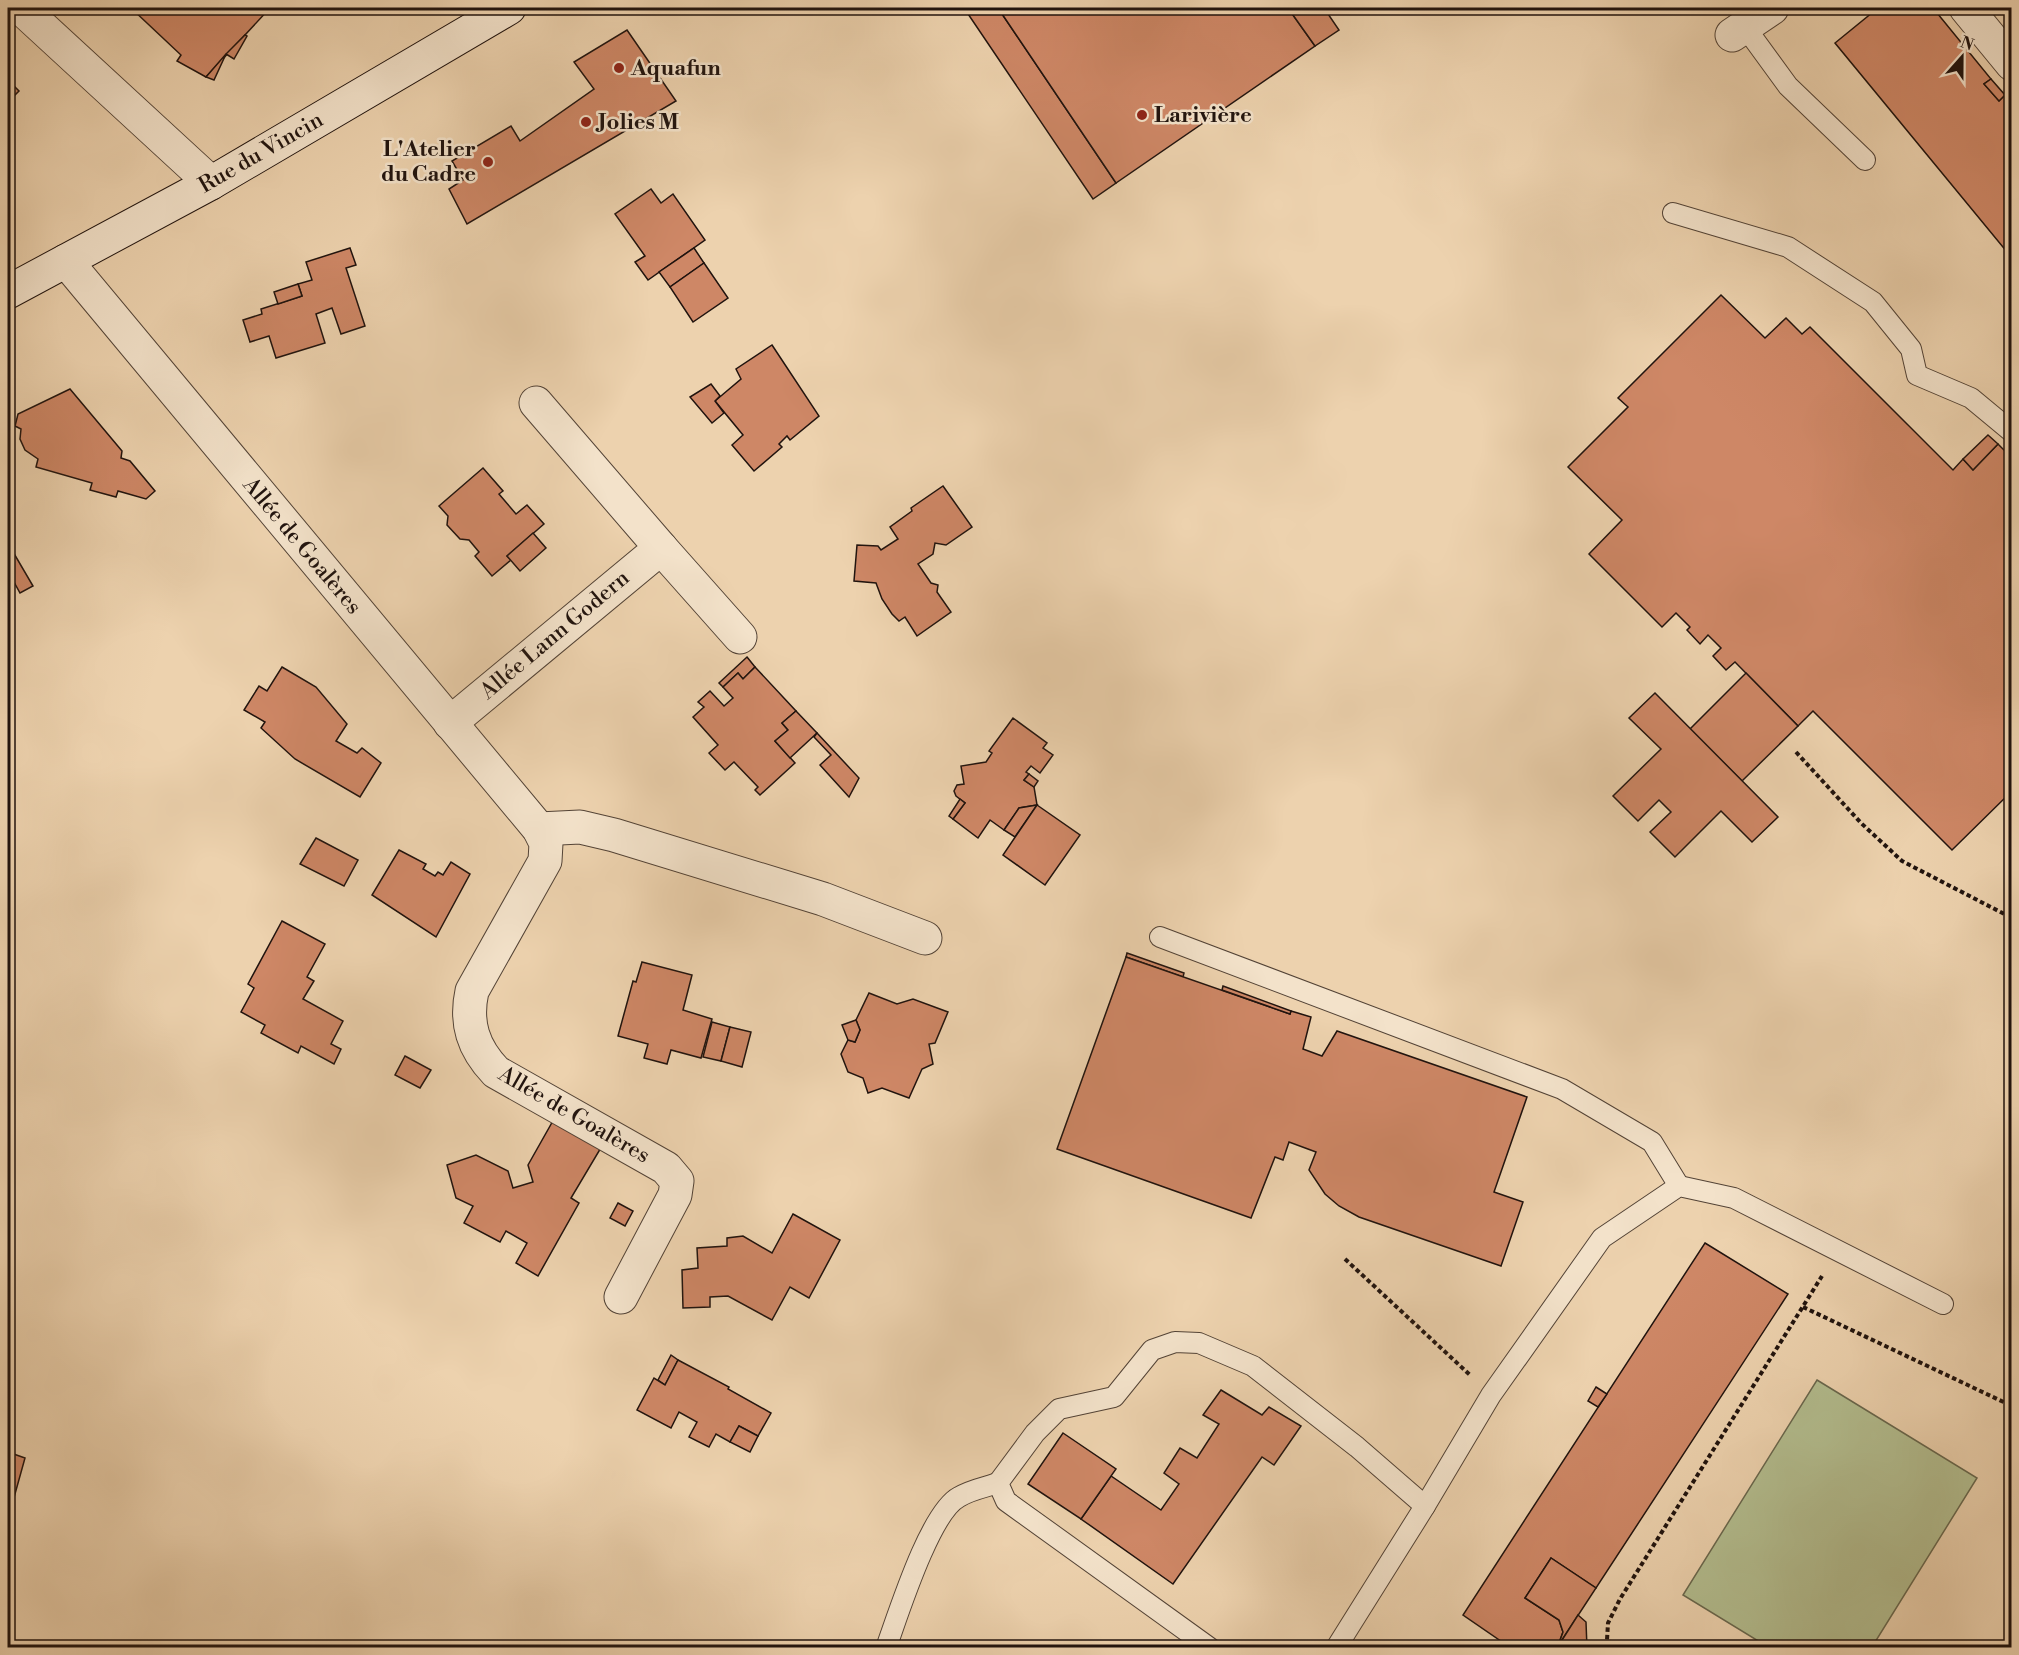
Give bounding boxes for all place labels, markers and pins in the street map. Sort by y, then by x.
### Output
place label: Aquafun [630,55,721,82]
marker: Aquafun [612,61,626,75]
place label: Larivière [1154,102,1252,129]
marker: Larivière [1135,108,1149,122]
place label: Jolies M [595,109,679,136]
marker: Jolies M [579,115,593,129]
place label: L'Atelier du Cadre [381,136,476,188]
marker: L'Atelier du Cadre [481,155,495,169]

